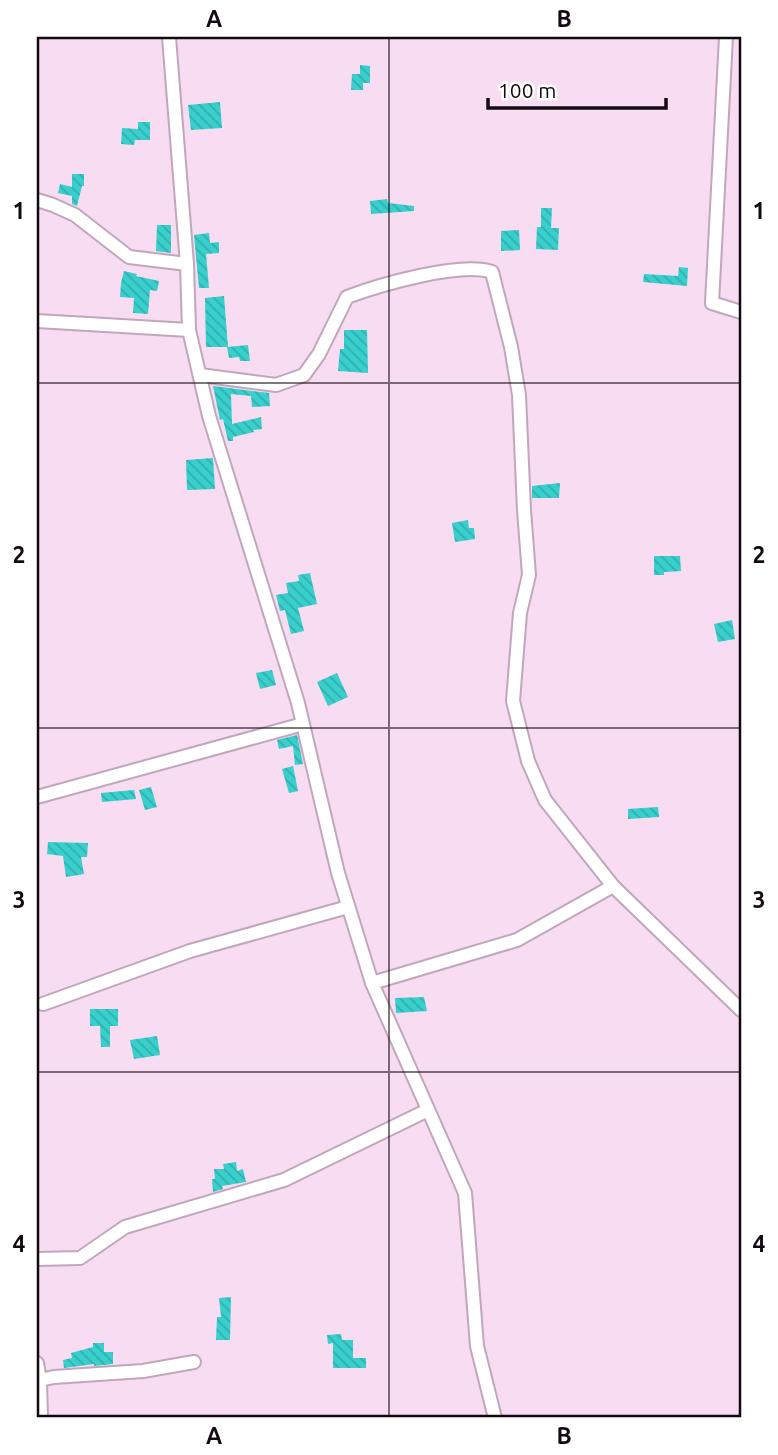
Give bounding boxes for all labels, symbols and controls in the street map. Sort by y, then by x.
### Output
text: A [206,6,222,31]
text: B [556,6,572,31]
scale bar [488,66,666,110]
text: 100 m [498,78,556,102]
text: 1 [13,198,25,223]
text: 1 [753,198,765,223]
text: 2 [13,542,25,567]
text: 2 [753,542,765,567]
text: 3 [13,887,25,912]
text: 3 [753,887,765,912]
text: 4 [13,1231,26,1256]
text: 4 [753,1231,766,1256]
text: A [206,1423,222,1448]
text: B [556,1423,572,1448]

